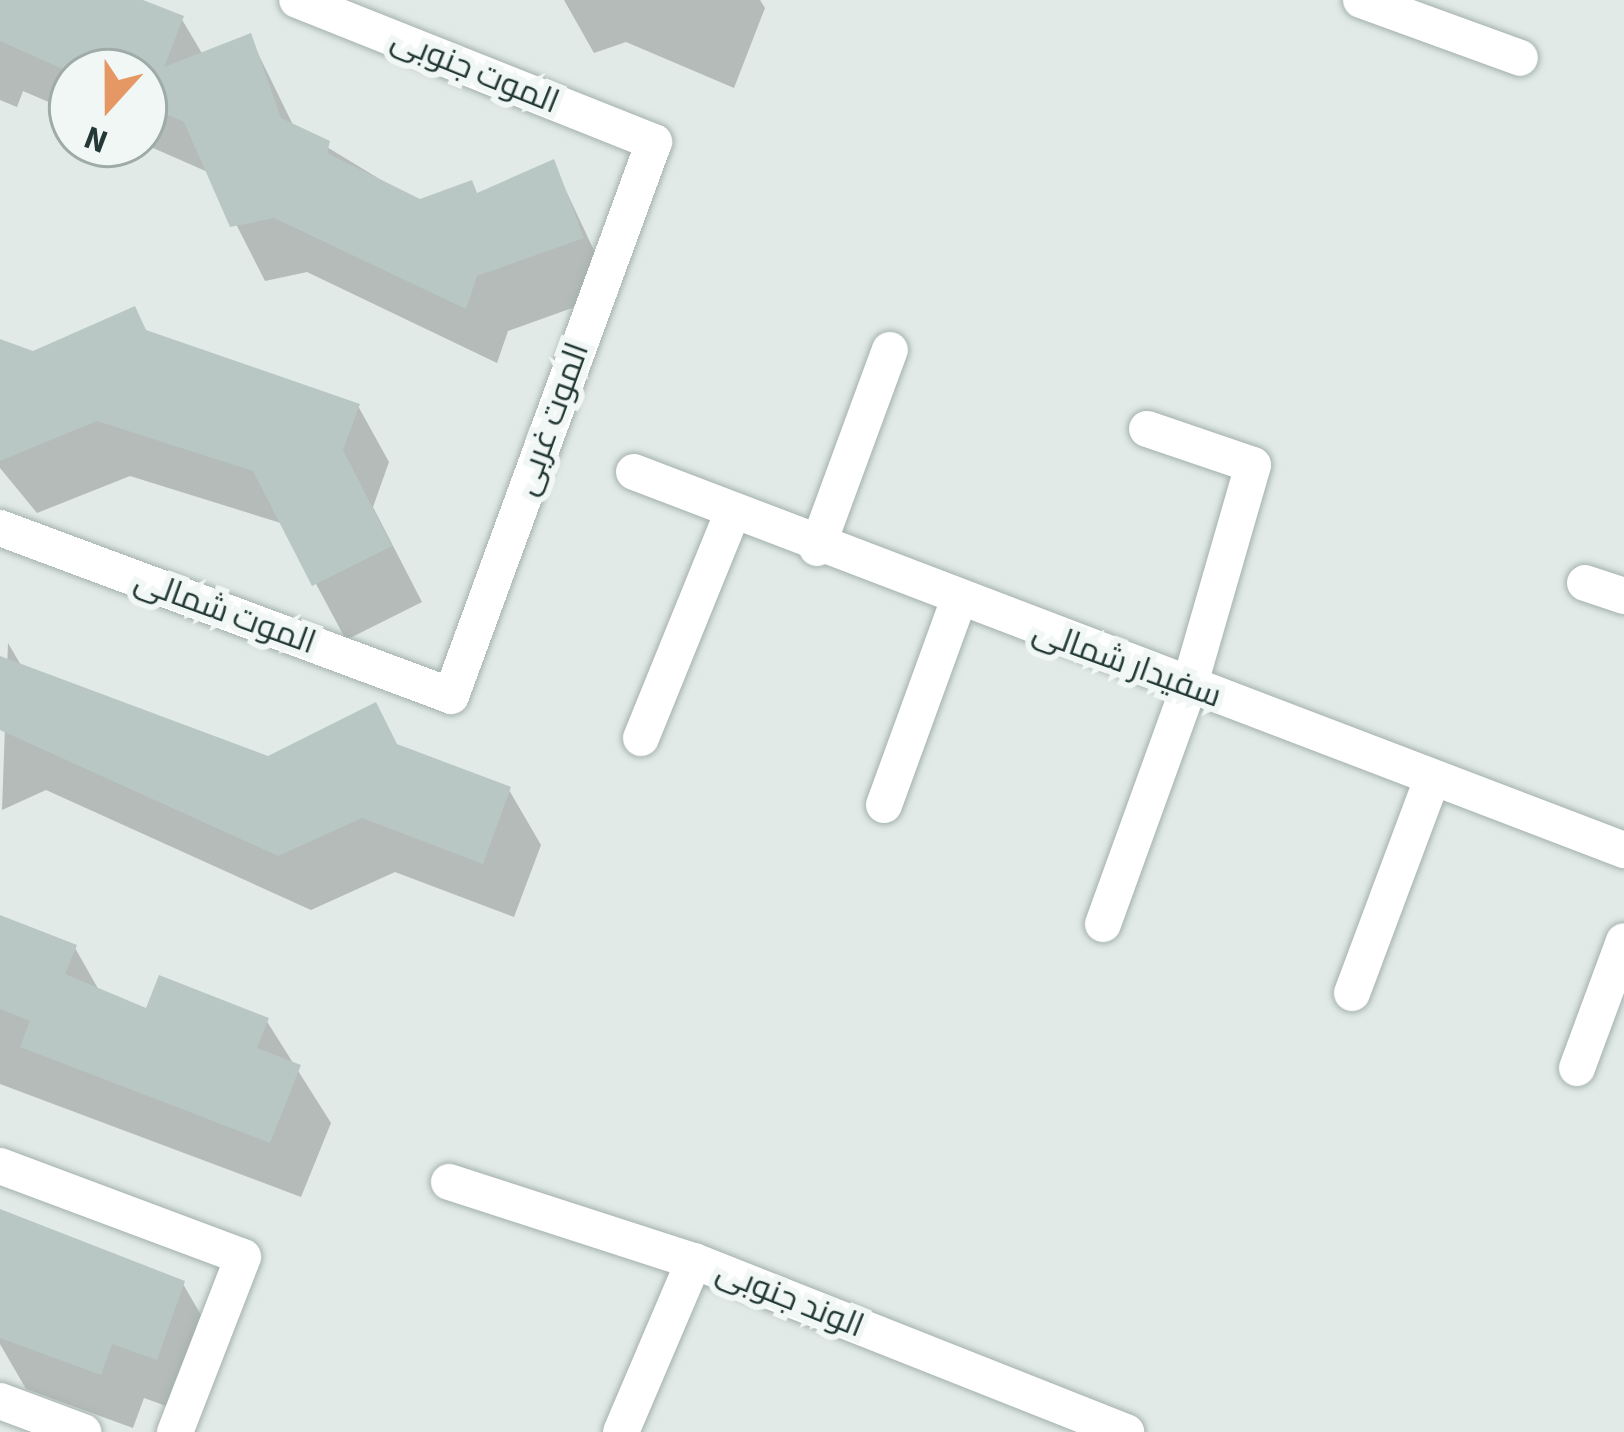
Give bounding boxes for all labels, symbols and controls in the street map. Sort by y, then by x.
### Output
street label: الموت جنوبی [386,19,564,123]
north arrow [48,48,168,168]
text: N [77,113,115,165]
street label: الموت غربی [506,337,598,501]
street label: الموت شمالی [129,561,321,663]
street label: سفیدار شمالی [1027,612,1227,716]
street label: الوند جنوبی [711,1252,869,1346]

